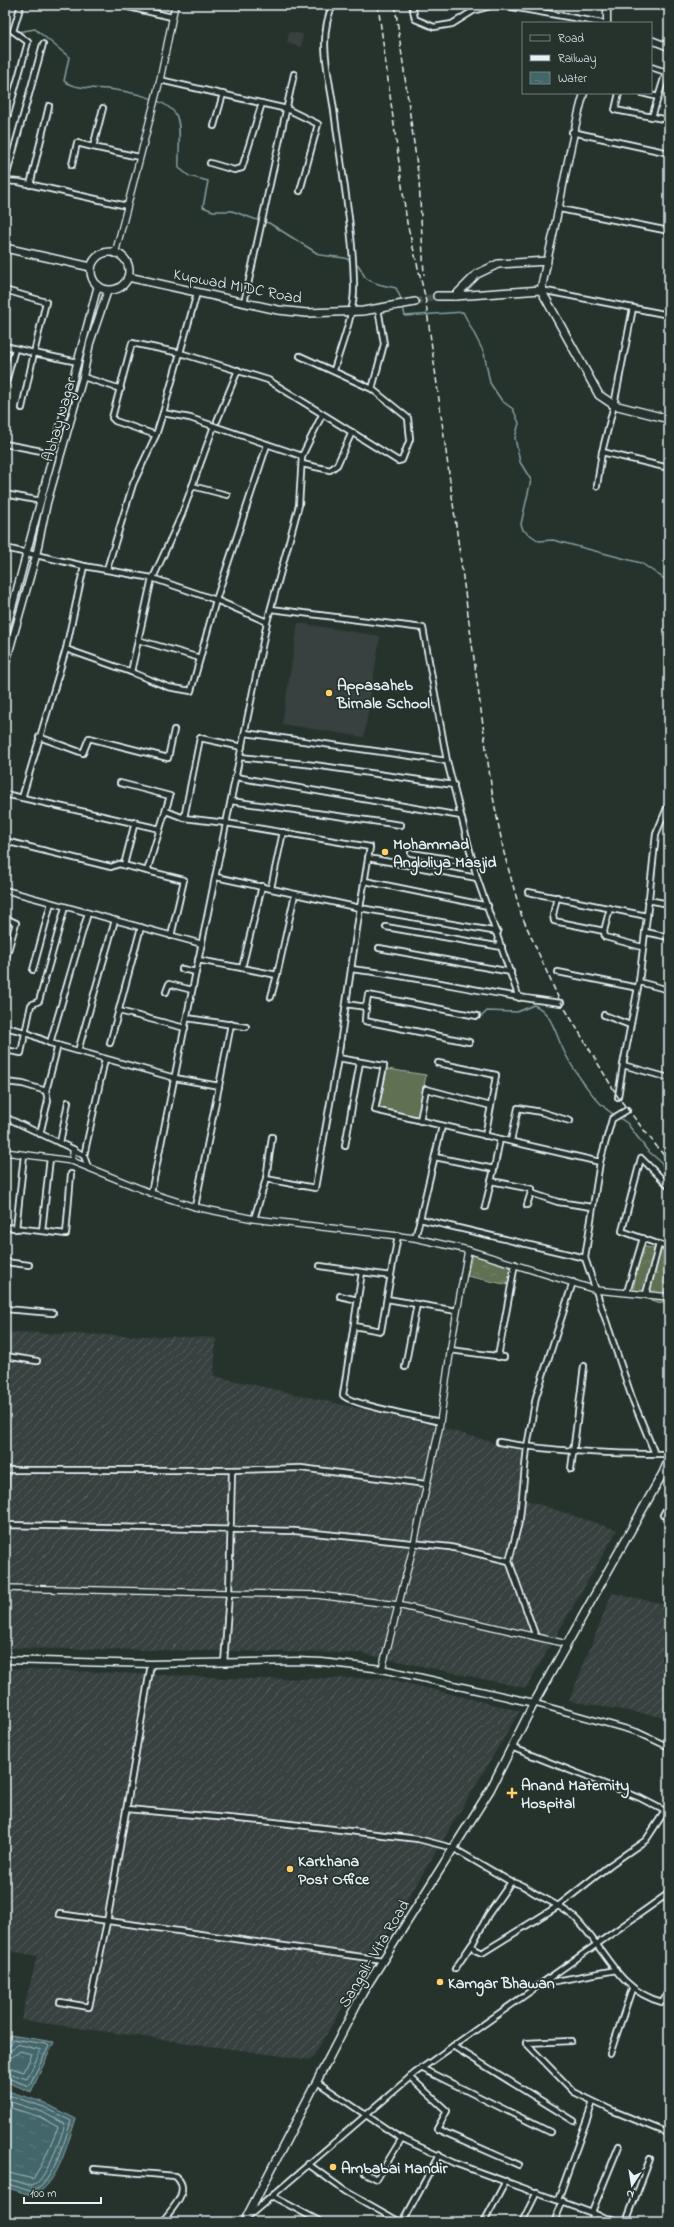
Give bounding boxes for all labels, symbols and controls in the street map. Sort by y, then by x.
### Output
legend [522,22,652,94]
text: Road [558,30,584,48]
text: Railway [558,50,597,69]
text: Water [558,70,587,88]
street label: Kupwad MIDC Road [171,263,304,311]
street label: Abhay Nagar [36,374,83,465]
place label: Appasaheb Birnale School [336,674,430,716]
marker: Appasaheb Birnale School [324,688,334,698]
place label: Mohammad Angloliya Masjid [393,833,497,876]
marker: Mohammad Angloliya Masjid [380,847,390,857]
place label: Anand Maternity Hospital [521,1774,629,1816]
marker: Anand Maternity Hospital [506,1787,518,1799]
place label: Karkhana Post Office [298,1850,370,1892]
marker: Karkhana Post Office [285,1864,295,1874]
street label: Sangali- Vita Road [333,1895,416,2013]
place label: Kamgar Bhawan [448,1972,555,1997]
marker: Kamgar Bhawan [435,1977,445,1987]
place label: Ambabai Mandir [341,2157,448,2181]
marker: Ambabai Mandir [328,2162,338,2172]
north arrow [612,2165,652,2205]
scale bar [24,2179,101,2205]
text: 100 m [30,2185,57,2203]
text: N [625,2185,635,2202]

